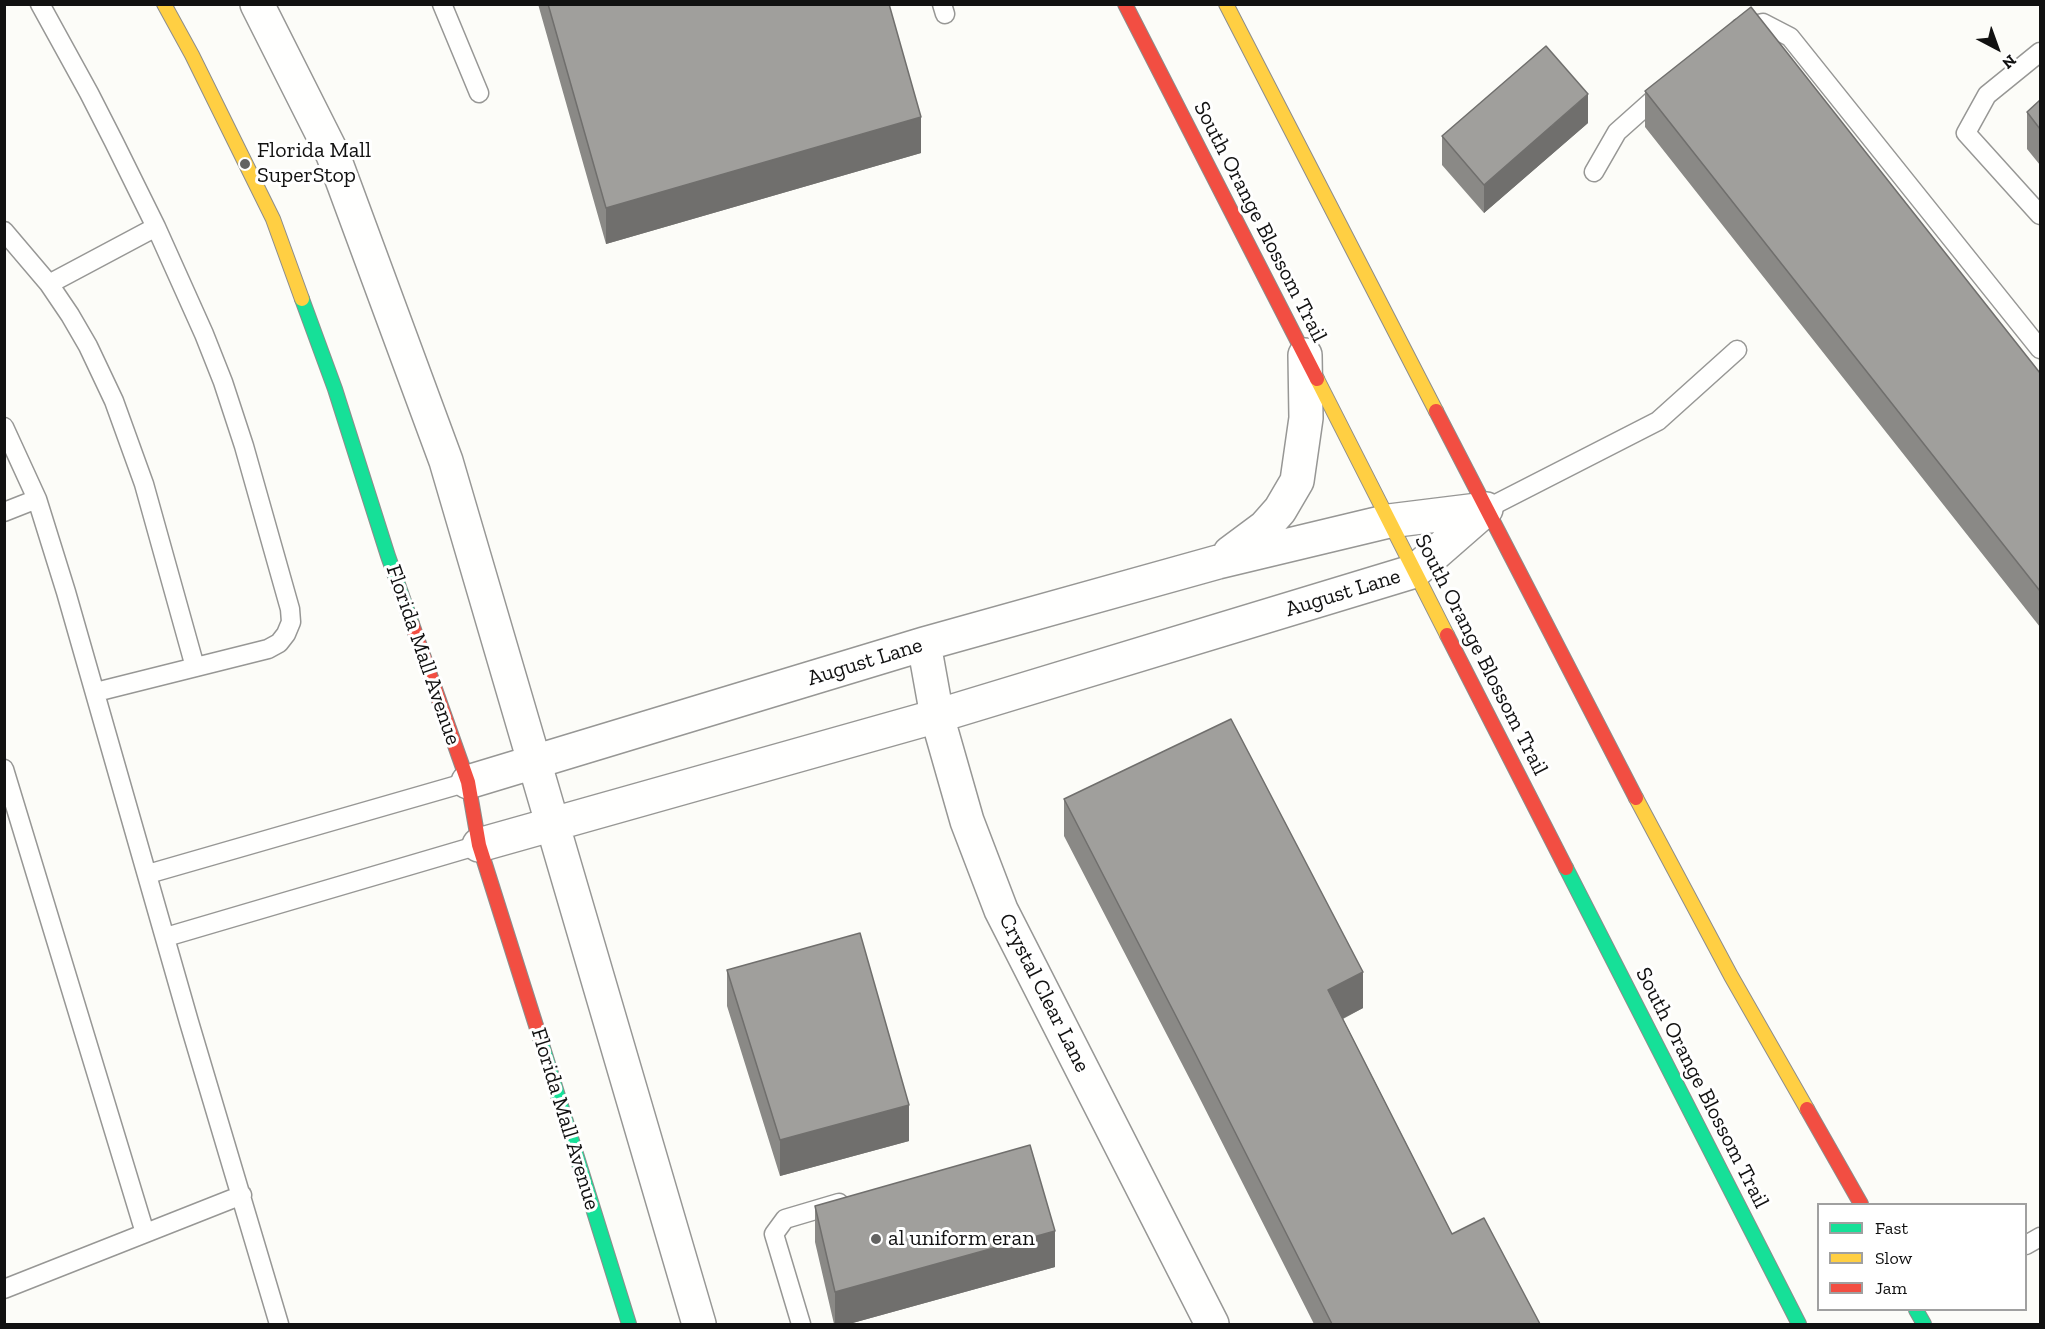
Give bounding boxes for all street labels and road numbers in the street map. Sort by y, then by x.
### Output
street label: South Orange Blossom Trail [1188,97,1332,347]
street label: South Orange Blossom Trail [1409,530,1553,780]
street label: Florida Mall Avenue [380,561,466,749]
street label: August Lane [1282,563,1404,623]
street label: August Lane [804,632,926,692]
street label: Crystal Clear Lane [993,909,1095,1077]
street label: South Orange Blossom Trail [1630,963,1774,1213]
street label: Florida Mall Avenue [525,1025,605,1213]

